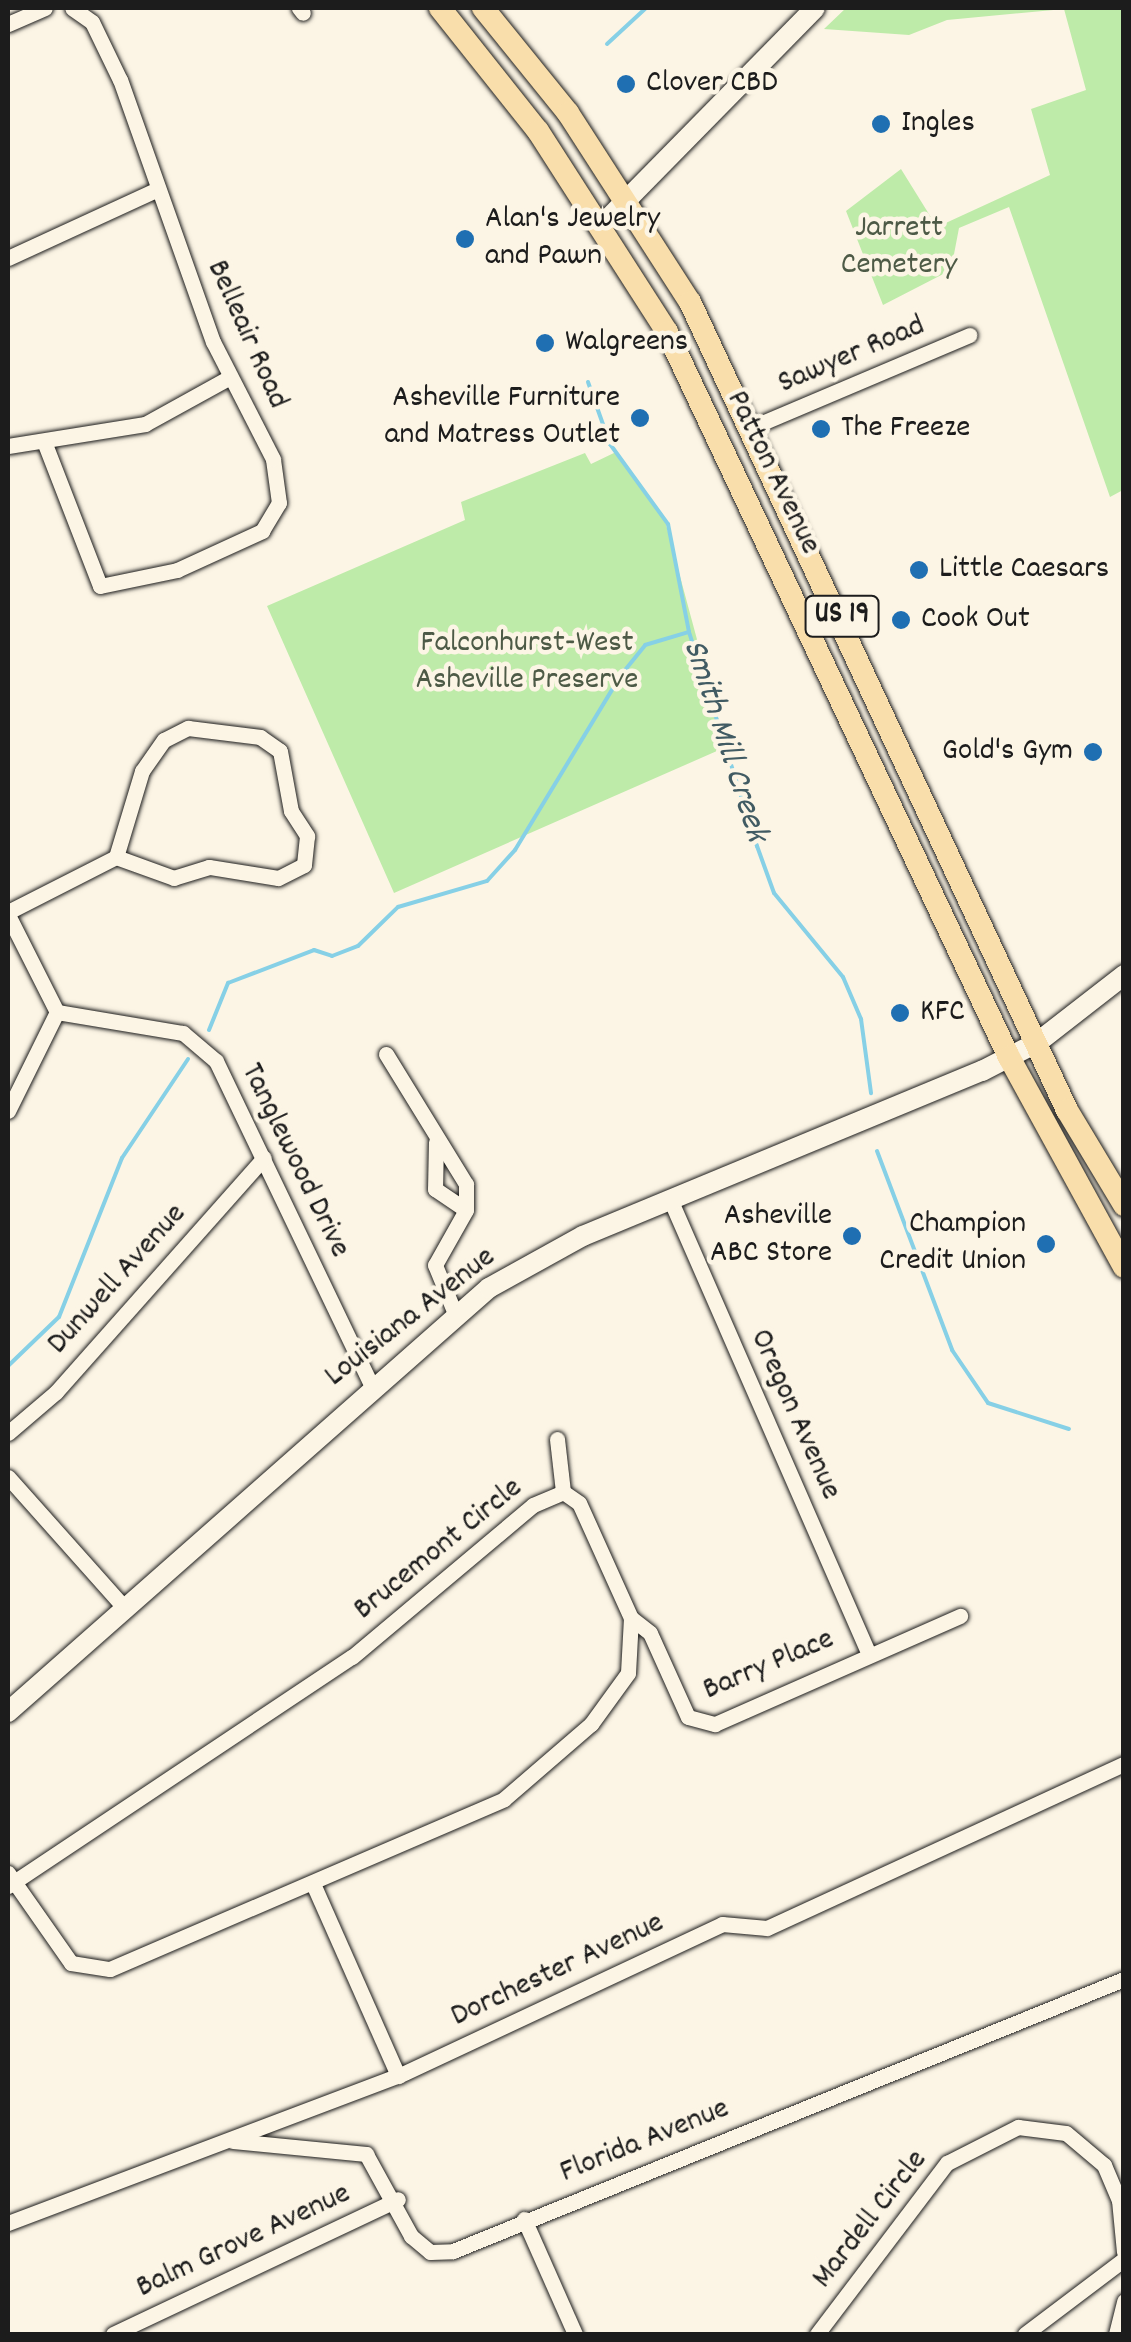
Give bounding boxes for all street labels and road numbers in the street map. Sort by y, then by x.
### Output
street label: Belleair Road [196,255,296,415]
street label: Sawyer Road [773,308,931,404]
street label: Patton Avenue [716,385,828,561]
road number: US 19 [804,591,880,641]
street label: Tanglewood Drive [230,1058,358,1264]
street label: Dunwell Avenue [40,1197,196,1363]
street label: Louisiana Avenue [318,1239,504,1397]
street label: Oregon Avenue [739,1324,849,1506]
street label: Brucemont Circle [347,1470,531,1630]
street label: Barry Place [698,1621,840,1711]
street label: Dorchester Avenue [446,1905,670,2037]
street label: Florida Avenue [555,2091,735,2193]
street label: Mardell Circle [805,2143,937,2297]
street label: Balm Grove Avenue [131,2176,357,2308]

